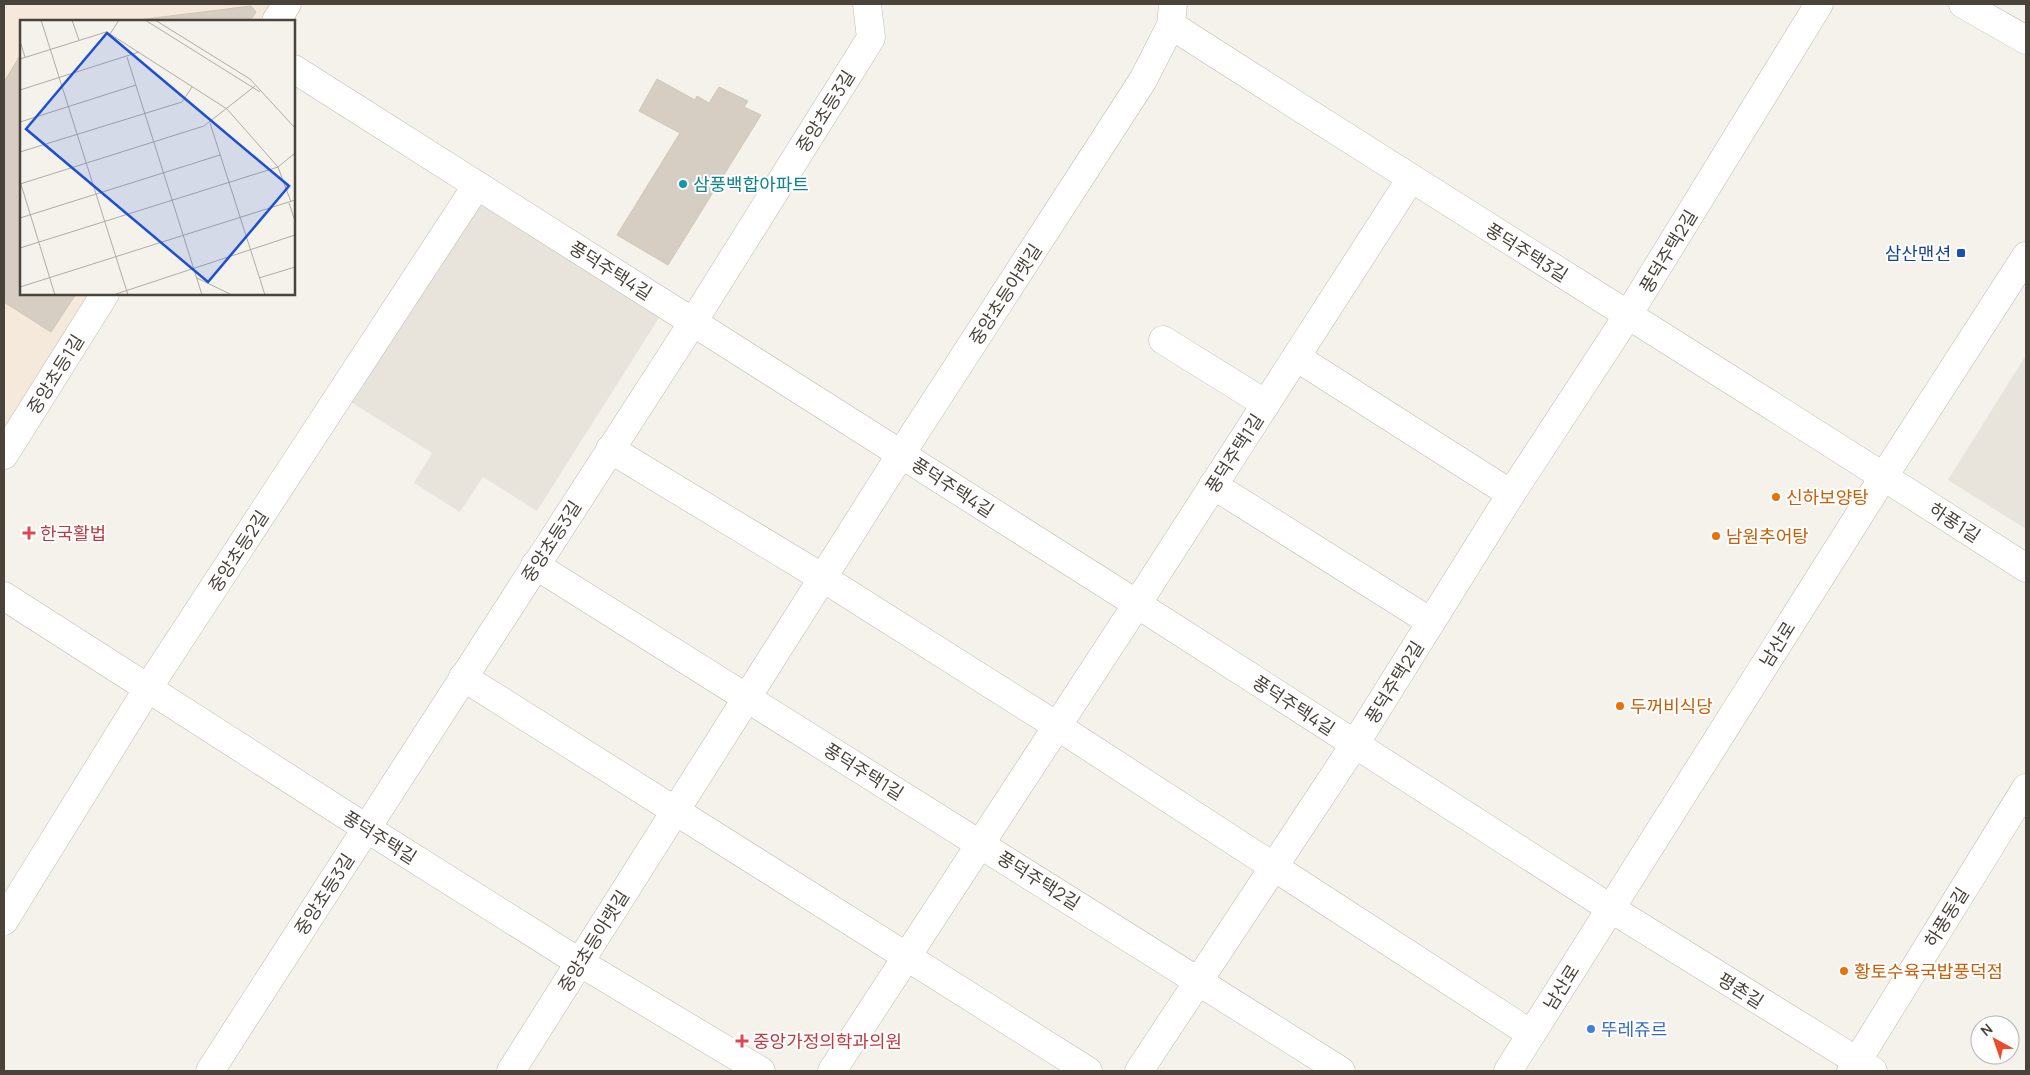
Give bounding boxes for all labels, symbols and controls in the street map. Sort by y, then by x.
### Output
inset map [20,20,295,295]
street label: 중앙초등3길 [790,65,860,157]
place label: 삼풍백합아파트 [693,172,809,196]
marker: 삼풍백합아파트 [677,178,689,190]
street label: 풍덕주택2길 [1634,205,1702,297]
street label: 풍덕주택3길 [1481,217,1573,287]
street label: 풍덕주택4길 [565,235,657,305]
street label: 중앙초등아랫길 [963,239,1047,349]
place label: 삼산맨션 [1885,241,1951,265]
marker: 삼산맨션 [1955,247,1967,259]
street label: 중앙초등1길 [21,330,89,418]
street label: 풍덕주택1길 [1199,409,1269,497]
street label: 풍덕주택4길 [907,451,999,523]
place label: 신하보양탕 [1786,485,1869,509]
marker: 신하보양탕 [1770,491,1782,503]
street label: 중앙초등3길 [516,496,586,586]
street label: 하풍1길 [1925,496,1985,548]
street label: 중앙초등2길 [203,505,273,597]
place label: 한국활법 [40,521,106,545]
place label: 남원추어탕 [1726,524,1809,548]
marker: 한국활법 [22,526,36,540]
marker: 남원추어탕 [1710,530,1722,542]
street label: 남산로 [1754,617,1800,671]
street label: 풍덕주택2길 [1359,636,1429,728]
street label: 풍덕주택4길 [1248,669,1340,741]
place label: 두꺼비식당 [1630,694,1713,718]
marker: 두꺼비식당 [1614,700,1626,712]
street label: 풍덕주택1길 [820,737,908,805]
street label: 풍덕주택길 [339,805,421,869]
street label: 풍덕주택2길 [993,845,1085,915]
street label: 중앙초등3길 [289,849,359,939]
street label: 하풍동길 [1918,883,1974,951]
street label: 중앙초등아랫길 [552,885,634,997]
place label: 황토수육국밥풍덕점 [1854,959,2003,983]
street label: 남산로 [1538,960,1584,1014]
marker: 황토수육국밥풍덕점 [1838,965,1850,977]
street label: 평촌길 [1714,967,1768,1013]
north arrow [1970,1015,2020,1065]
place label: 뚜레쥬르 [1601,1017,1667,1041]
text: N [1976,1019,1996,1040]
marker: 뚜레쥬르 [1585,1023,1597,1035]
place label: 중앙가정의학과의원 [753,1029,902,1053]
marker: 중앙가정의학과의원 [735,1034,749,1048]

